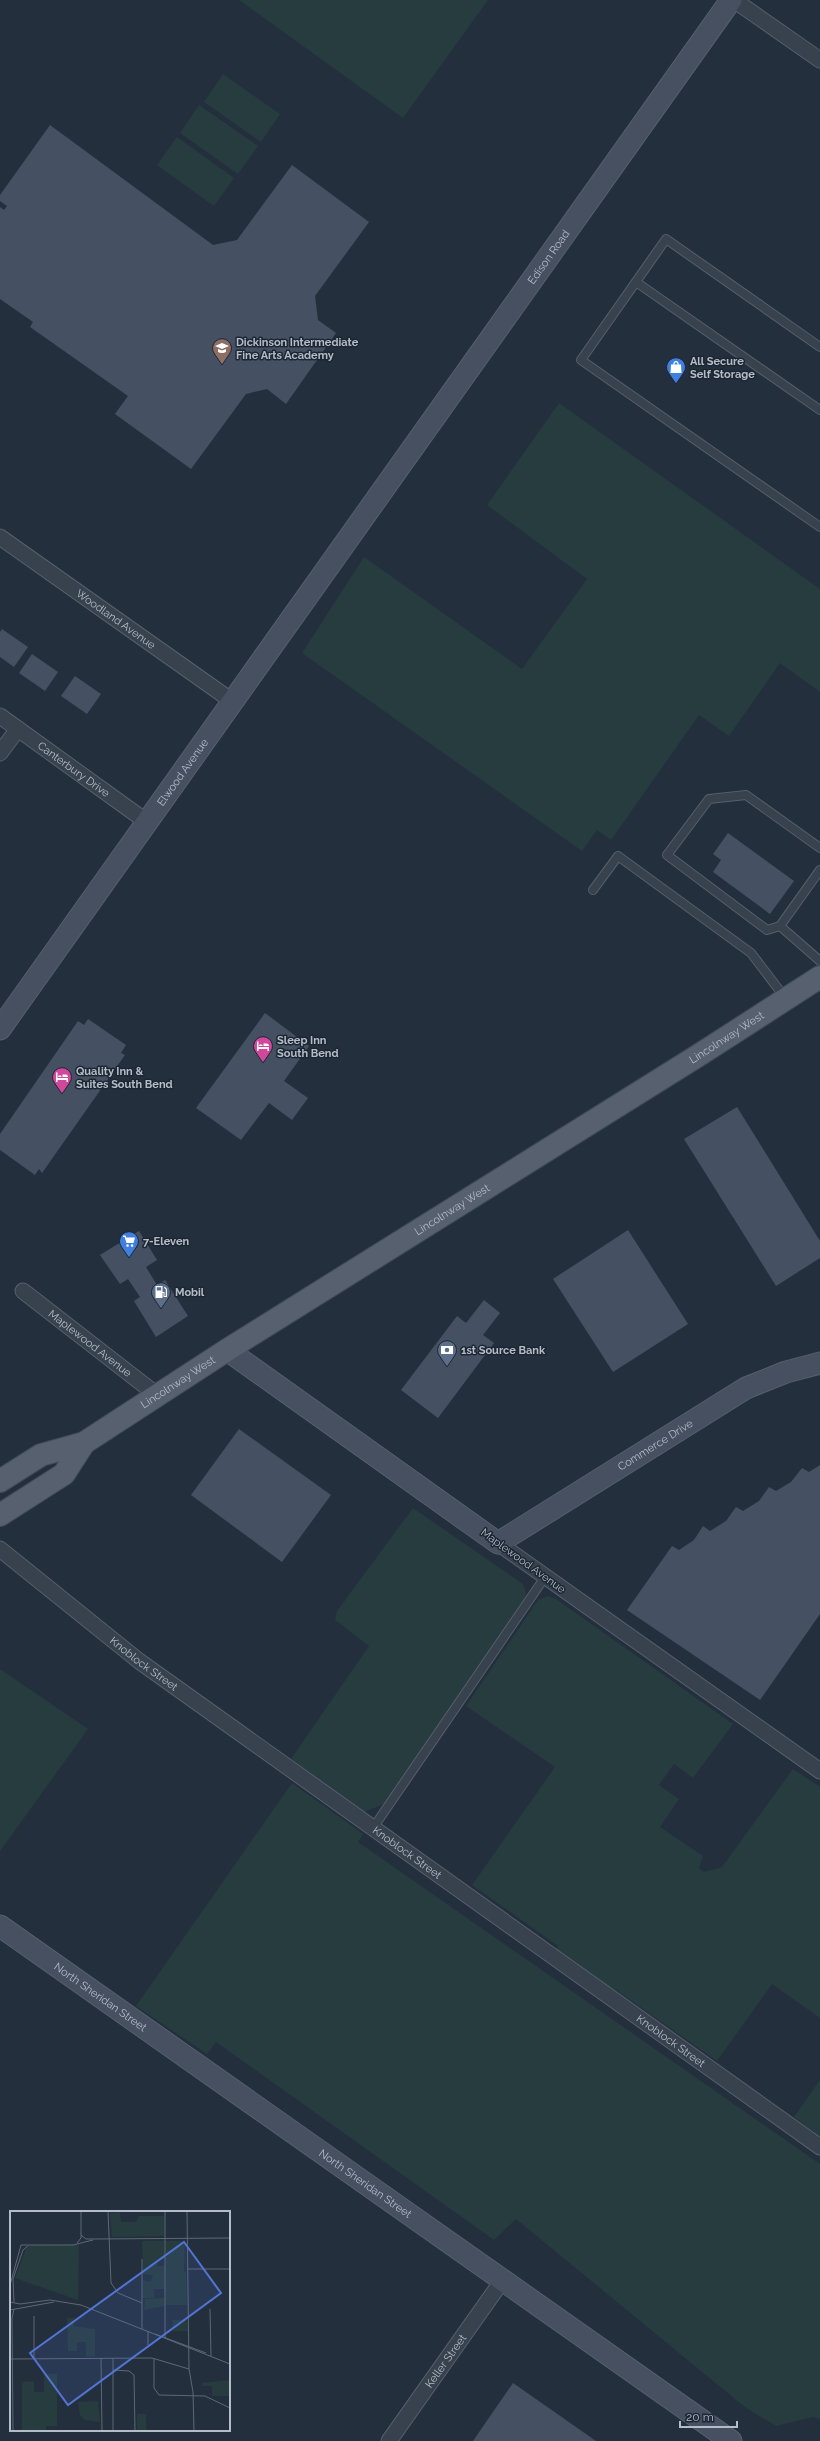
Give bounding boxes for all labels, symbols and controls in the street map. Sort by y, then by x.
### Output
street label: Edison Road [525,227,572,287]
place label: Dickinson Intermediate Fine Arts Academy [236,336,359,362]
school or university icon: Dickinson Intermediate Fine Arts Academy [211,337,233,365]
place label: All Secure Self Storage [690,355,755,381]
shop icon: All Secure Self Storage [665,356,687,384]
street label: Woodland Avenue [74,586,159,652]
street label: Elwood Avenue [154,736,211,808]
street label: Canterbury Drive [35,739,113,800]
street label: Lincolnway West [687,1008,766,1066]
place label: Sleep Inn South Bend [277,1034,339,1060]
hotel icon: Sleep Inn South Bend [252,1035,274,1063]
place label: Quality Inn & Suites South Bend [76,1065,173,1091]
hotel icon: Quality Inn & Suites South Bend [51,1066,73,1094]
street label: Lincolnway West [412,1181,492,1238]
supermarket icon: 7-Eleven [118,1230,140,1258]
place label: 7-Eleven [143,1235,189,1248]
fuel station icon: Mobil [150,1281,172,1309]
place label: Mobil [175,1286,205,1299]
street label: Maplewood Avenue [46,1307,135,1380]
bank icon: 1st Source Bank [436,1339,458,1367]
place label: 1st Source Bank [461,1344,546,1357]
street label: Lincolnway West [138,1353,218,1411]
street label: Commerce Drive [615,1416,696,1473]
street label: Maplewood Avenue [478,1526,568,1596]
street label: Knoblock Street [107,1634,181,1693]
street label: Knoblock Street [370,1823,444,1882]
street label: North Sheridan Street [52,1960,150,2034]
street label: Knoblock Street [634,2012,708,2070]
street label: North Sheridan Street [317,2146,414,2221]
inset map [10,2211,230,2431]
street label: Keller Street [422,2331,469,2390]
scale bar [680,2403,737,2429]
text: 20 m [686,2410,714,2424]

